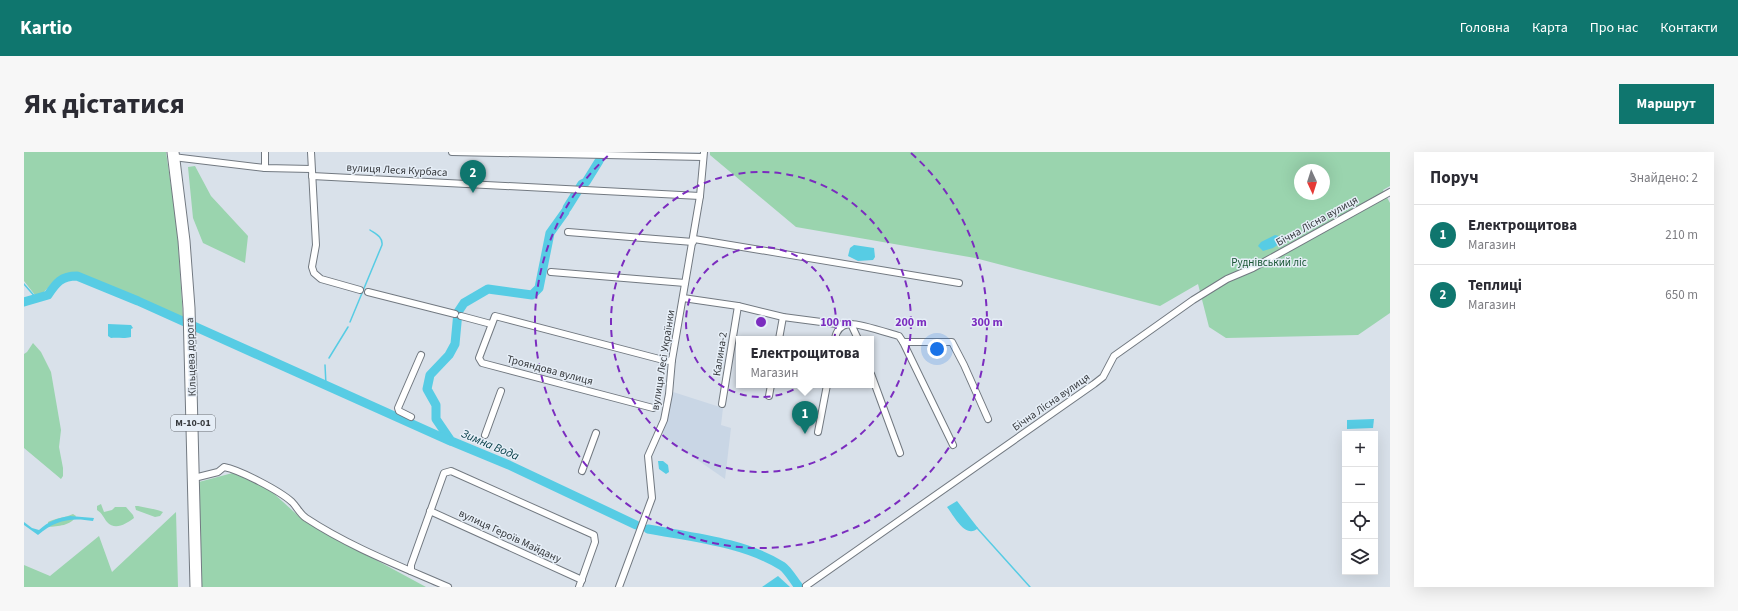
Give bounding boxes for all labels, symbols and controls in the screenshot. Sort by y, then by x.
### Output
text: Kartio [20,15,72,42]
text: Головна [1460,18,1510,38]
text: Карта [1532,18,1568,38]
text: Про нас [1590,18,1638,38]
text: Контакти [1660,18,1718,38]
text: Як дістатися [24,84,185,124]
button: Маршрут [1619,84,1714,124]
street label: вулиця Леся Курбаса [346,160,448,180]
pin: 2 [460,160,486,193]
north arrow [1294,164,1330,200]
text: Поруч [1430,166,1479,190]
text: Знайдено: 2 [1630,169,1698,187]
street label: Бічна Лісна вулиця [1273,192,1361,250]
text: Електрощитова [1468,215,1577,236]
text: 1 [1440,226,1446,244]
text: 210 m [1665,226,1698,244]
text: Магазин [1468,236,1516,254]
park label: Руднівський ліс [1231,255,1307,270]
text: Теплиці [1468,275,1522,296]
text: 2 [1440,286,1446,304]
text: 650 m [1665,286,1698,304]
text: Магазин [1468,296,1516,314]
street label: вулиця Лесі Українки [648,309,678,411]
text: 100 m [820,314,852,331]
text: 200 m [895,314,927,331]
text: 300 m [971,314,1003,331]
centre of rings [754,315,768,329]
street label: Кільцева дорога [182,317,200,397]
street label: Калина-2 [709,331,731,377]
popup [736,336,874,388]
your location [927,339,947,359]
text: Електрощитова [750,343,860,364]
street label: Трояндова вулиця [505,351,595,389]
text: Магазин [750,364,798,382]
street label: Бічна Лісна вулиця [1009,370,1093,434]
pin: 1 [792,401,818,434]
road number: М-10-01 [171,415,215,431]
water label: Зимна Вода [458,425,522,465]
map controls [1342,431,1378,575]
button: + [1342,431,1378,467]
button: − [1342,467,1378,503]
button: locate [1342,503,1378,539]
street label: вулиця Героїв Майдану [456,506,564,566]
button: layers [1342,539,1378,575]

